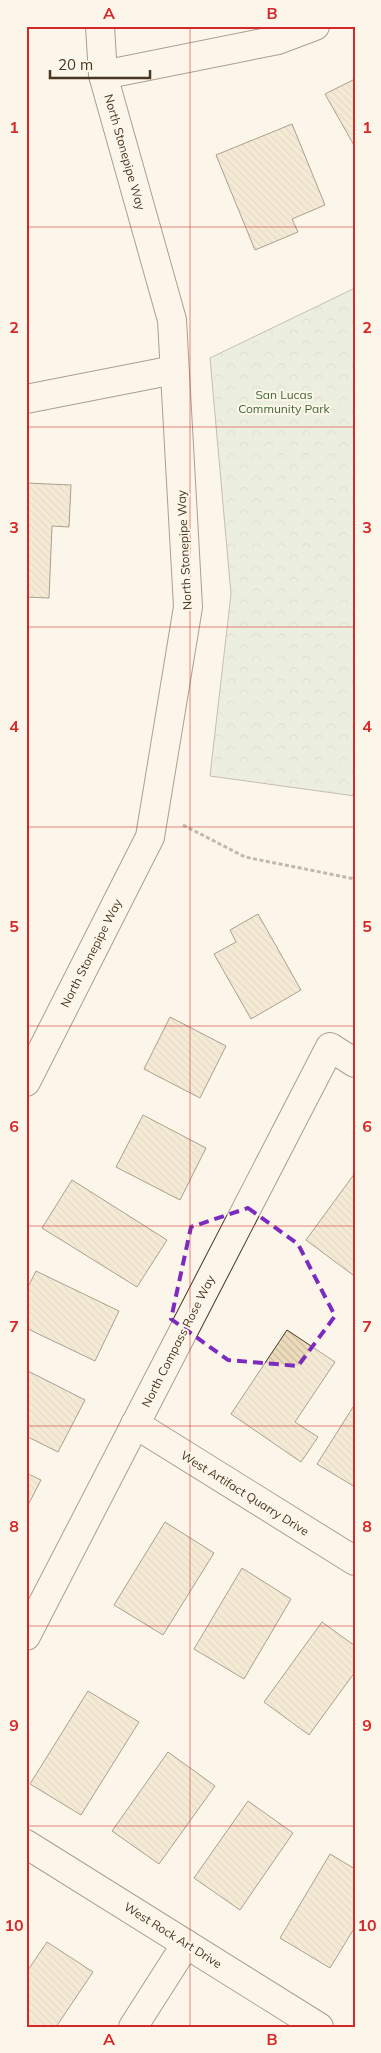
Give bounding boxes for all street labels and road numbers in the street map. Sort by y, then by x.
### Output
street label: North Stonepipe Way [101,92,149,212]
street label: North Stonepipe Way [173,489,195,610]
street label: North Stonepipe Way [57,896,125,1010]
street label: North Compass Rose Way [138,1272,218,1410]
street label: West Artifact Quarry Drive [178,1447,312,1539]
street label: West Rock Art Drive [121,1899,225,1971]

